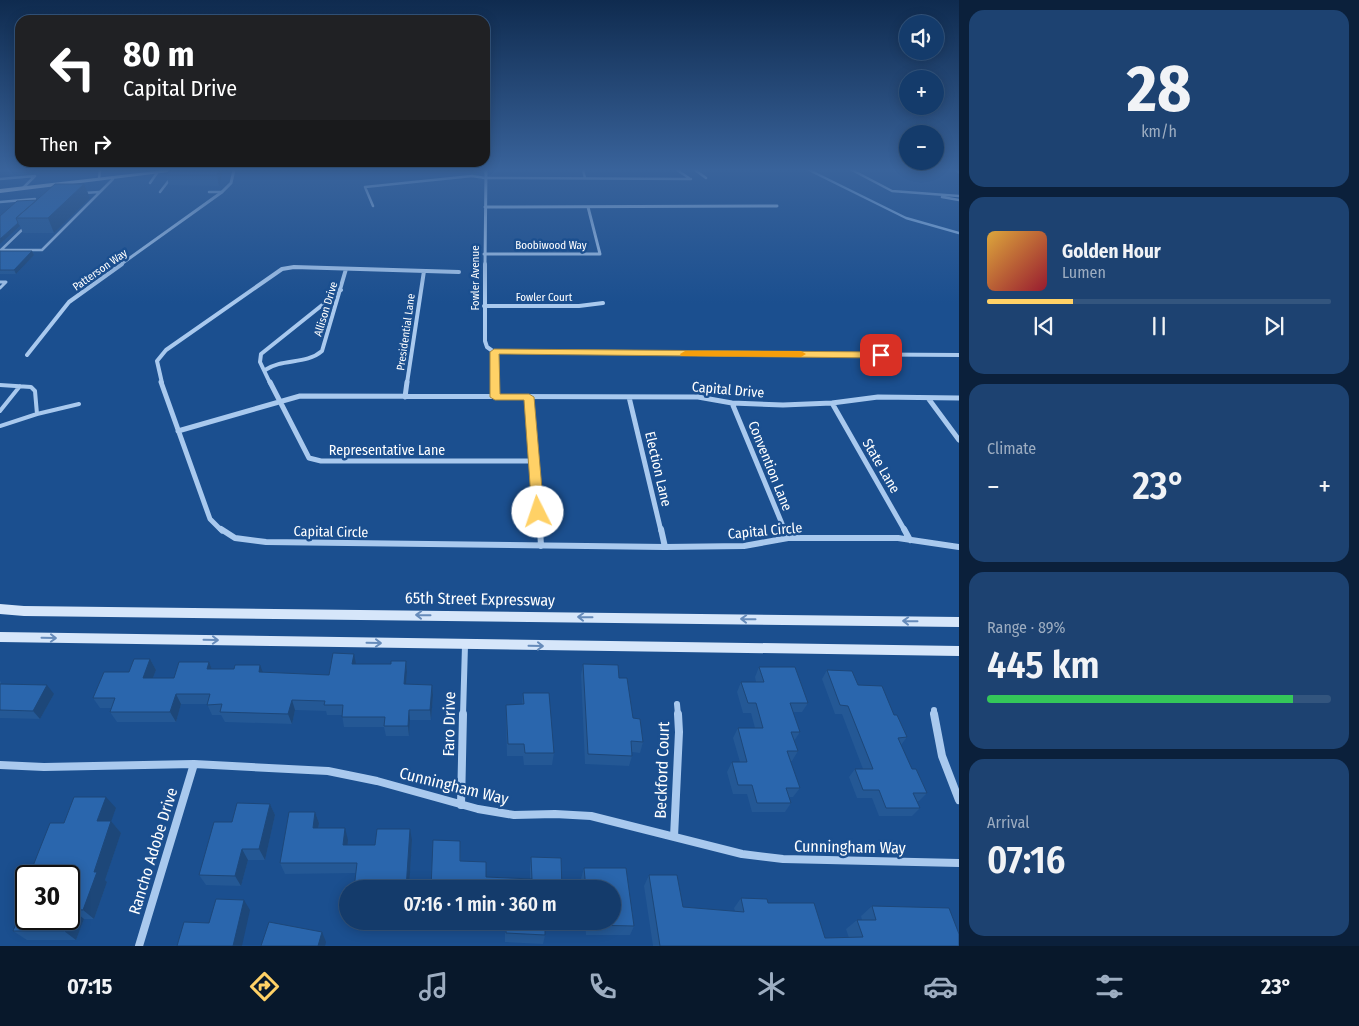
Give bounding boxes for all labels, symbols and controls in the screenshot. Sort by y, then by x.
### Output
map controls [899,15,944,170]
button: sound [899,15,944,60]
text: 80 m [123,33,195,75]
icon: left [40,35,105,100]
text: 28 [1127,50,1191,128]
button: + [899,70,944,115]
text: Capital Drive [123,75,237,102]
text: km/h [1141,122,1177,141]
button: − [899,125,944,170]
icon: right [88,130,116,158]
text: Then [40,133,78,156]
street label: Boobiwood Way [515,239,587,252]
text: Golden Hour [1062,240,1161,263]
street label: Fowler Avenue [469,245,482,311]
street label: Patterson Way [70,246,130,294]
text: Lumen [1062,263,1106,282]
street label: Allison Drive [312,280,340,338]
street label: Fowler Court [516,291,573,304]
street label: Presidential Lane [394,293,418,371]
icon: previous [1030,312,1058,340]
icon: pause [1145,312,1173,340]
icon: next [1260,312,1288,340]
pin [860,334,902,376]
icon: arrive [867,341,895,369]
street label: Capital Drive [691,378,765,402]
street label: Convention Lane [744,419,796,513]
street label: Election Lane [641,430,675,508]
street label: State Lane [859,436,903,496]
text: Climate [987,439,1036,458]
street label: Representative Lane [329,442,445,459]
text: 23° [1132,463,1185,509]
text: − [987,470,1000,503]
text: + [1318,470,1331,503]
position arrow [511,485,563,537]
street label: Capital Circle [727,519,803,543]
street label: Capital Circle [294,523,369,541]
street label: 65th Street Expressway [405,588,556,610]
one-way arrow [415,610,432,620]
one-way arrow [578,612,594,622]
one-way arrow [740,614,756,624]
one-way arrow [903,616,919,626]
text: Range · 89% [987,618,1065,637]
one-way arrow [40,633,56,643]
one-way arrow [203,636,219,645]
one-way arrow [365,638,381,648]
one-way arrow [528,641,544,651]
text: 445 km [987,642,1100,688]
street label: Faro Drive [439,691,459,757]
street label: Beckford Court [651,720,673,819]
street label: Cunningham Way [398,763,511,809]
street label: Rancho Adobe Drive [125,785,181,917]
text: Arrival [987,813,1029,832]
street label: Cunningham Way [794,837,907,857]
text: 07:16 [987,837,1065,883]
speed limit sign: 30 [15,865,80,930]
text: 07:16 · 1 min · 360 m [403,893,557,916]
icon: directions [247,969,282,1004]
icon: music [416,969,451,1004]
icon: phone [585,969,620,1004]
icon: climate [754,969,789,1004]
icon: car [923,969,958,1004]
icon: filters [1092,969,1127,1004]
text: 07:15 [67,973,112,1000]
text: 23° [1261,973,1292,1000]

